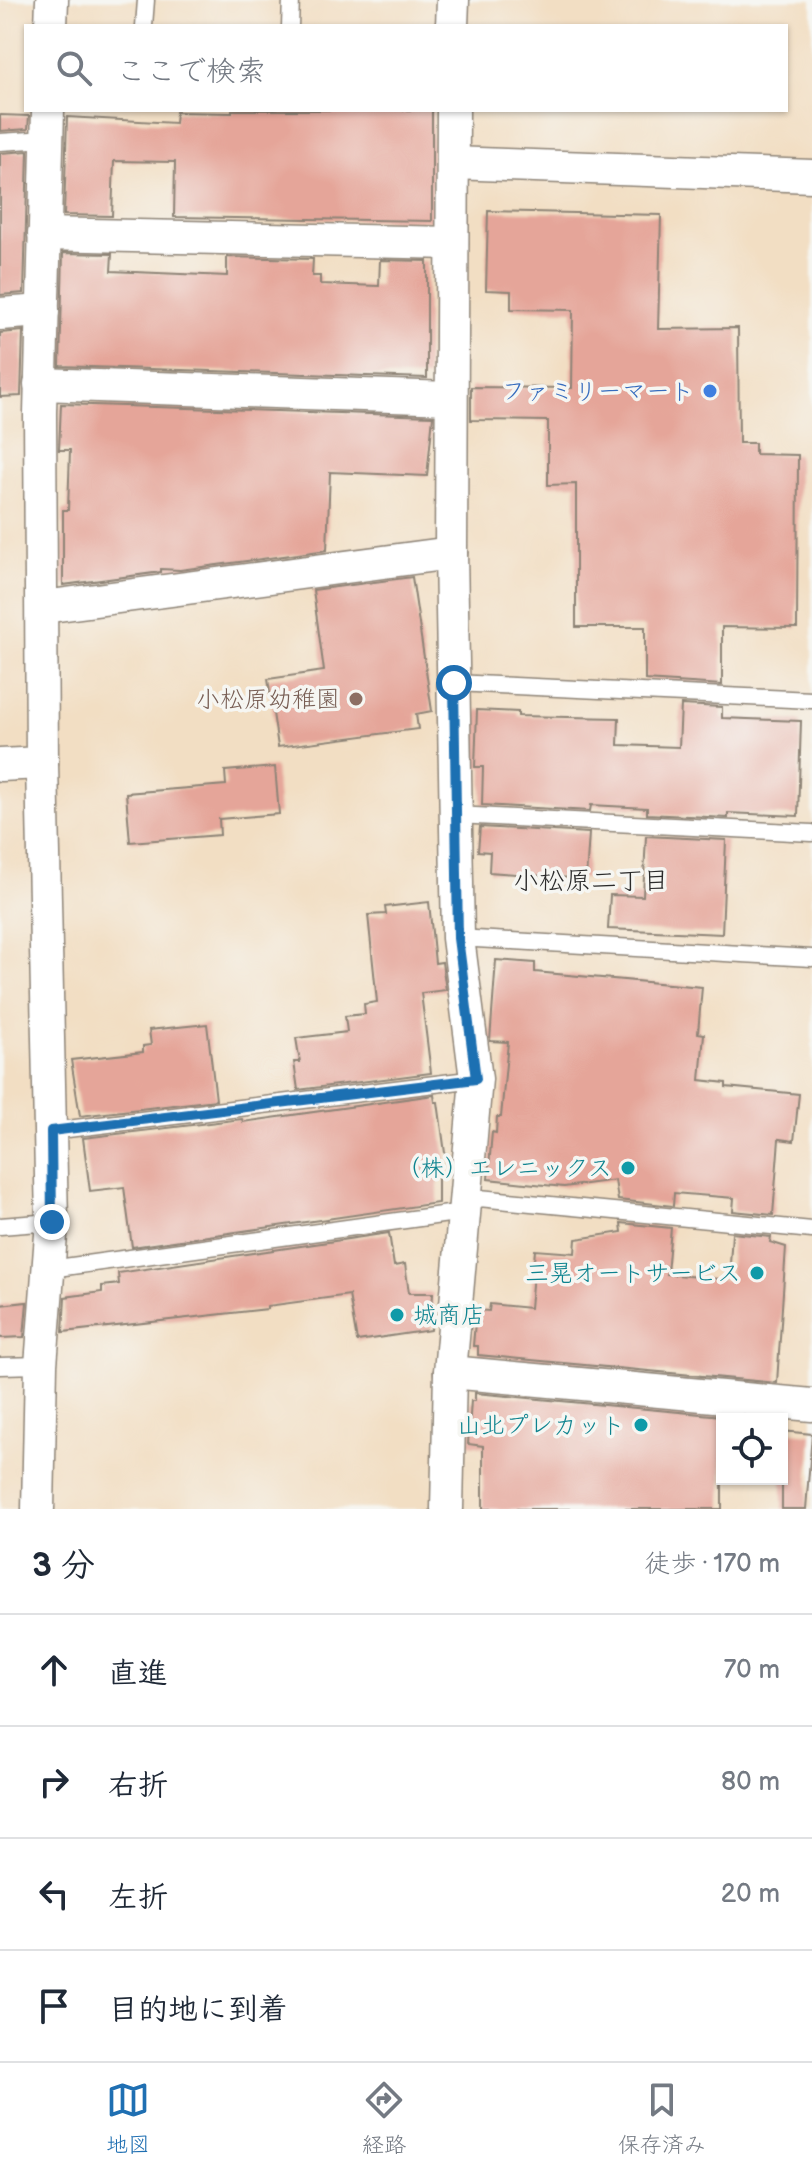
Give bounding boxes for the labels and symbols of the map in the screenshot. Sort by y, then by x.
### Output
place label: ファミリーマート [502,377,694,406]
marker: ファミリーマート [701,382,719,400]
route start [436,665,472,701]
place label: 小松原幼稚園 [196,685,340,714]
marker: 小松原幼稚園 [347,690,365,708]
district label: 小松原二丁目 [513,866,669,897]
place label: （株）エレニックス [396,1154,612,1183]
marker: （株）エレニックス [619,1159,637,1177]
route end [34,1204,70,1240]
place label: 三晃オートサービス [525,1259,741,1288]
marker: 三晃オートサービス [748,1264,766,1282]
place label: 城商店 [413,1301,485,1330]
marker: 城商店 [388,1306,406,1324]
place label: 山北プレカット [457,1411,625,1440]
marker: 山北プレカット [632,1416,650,1434]

